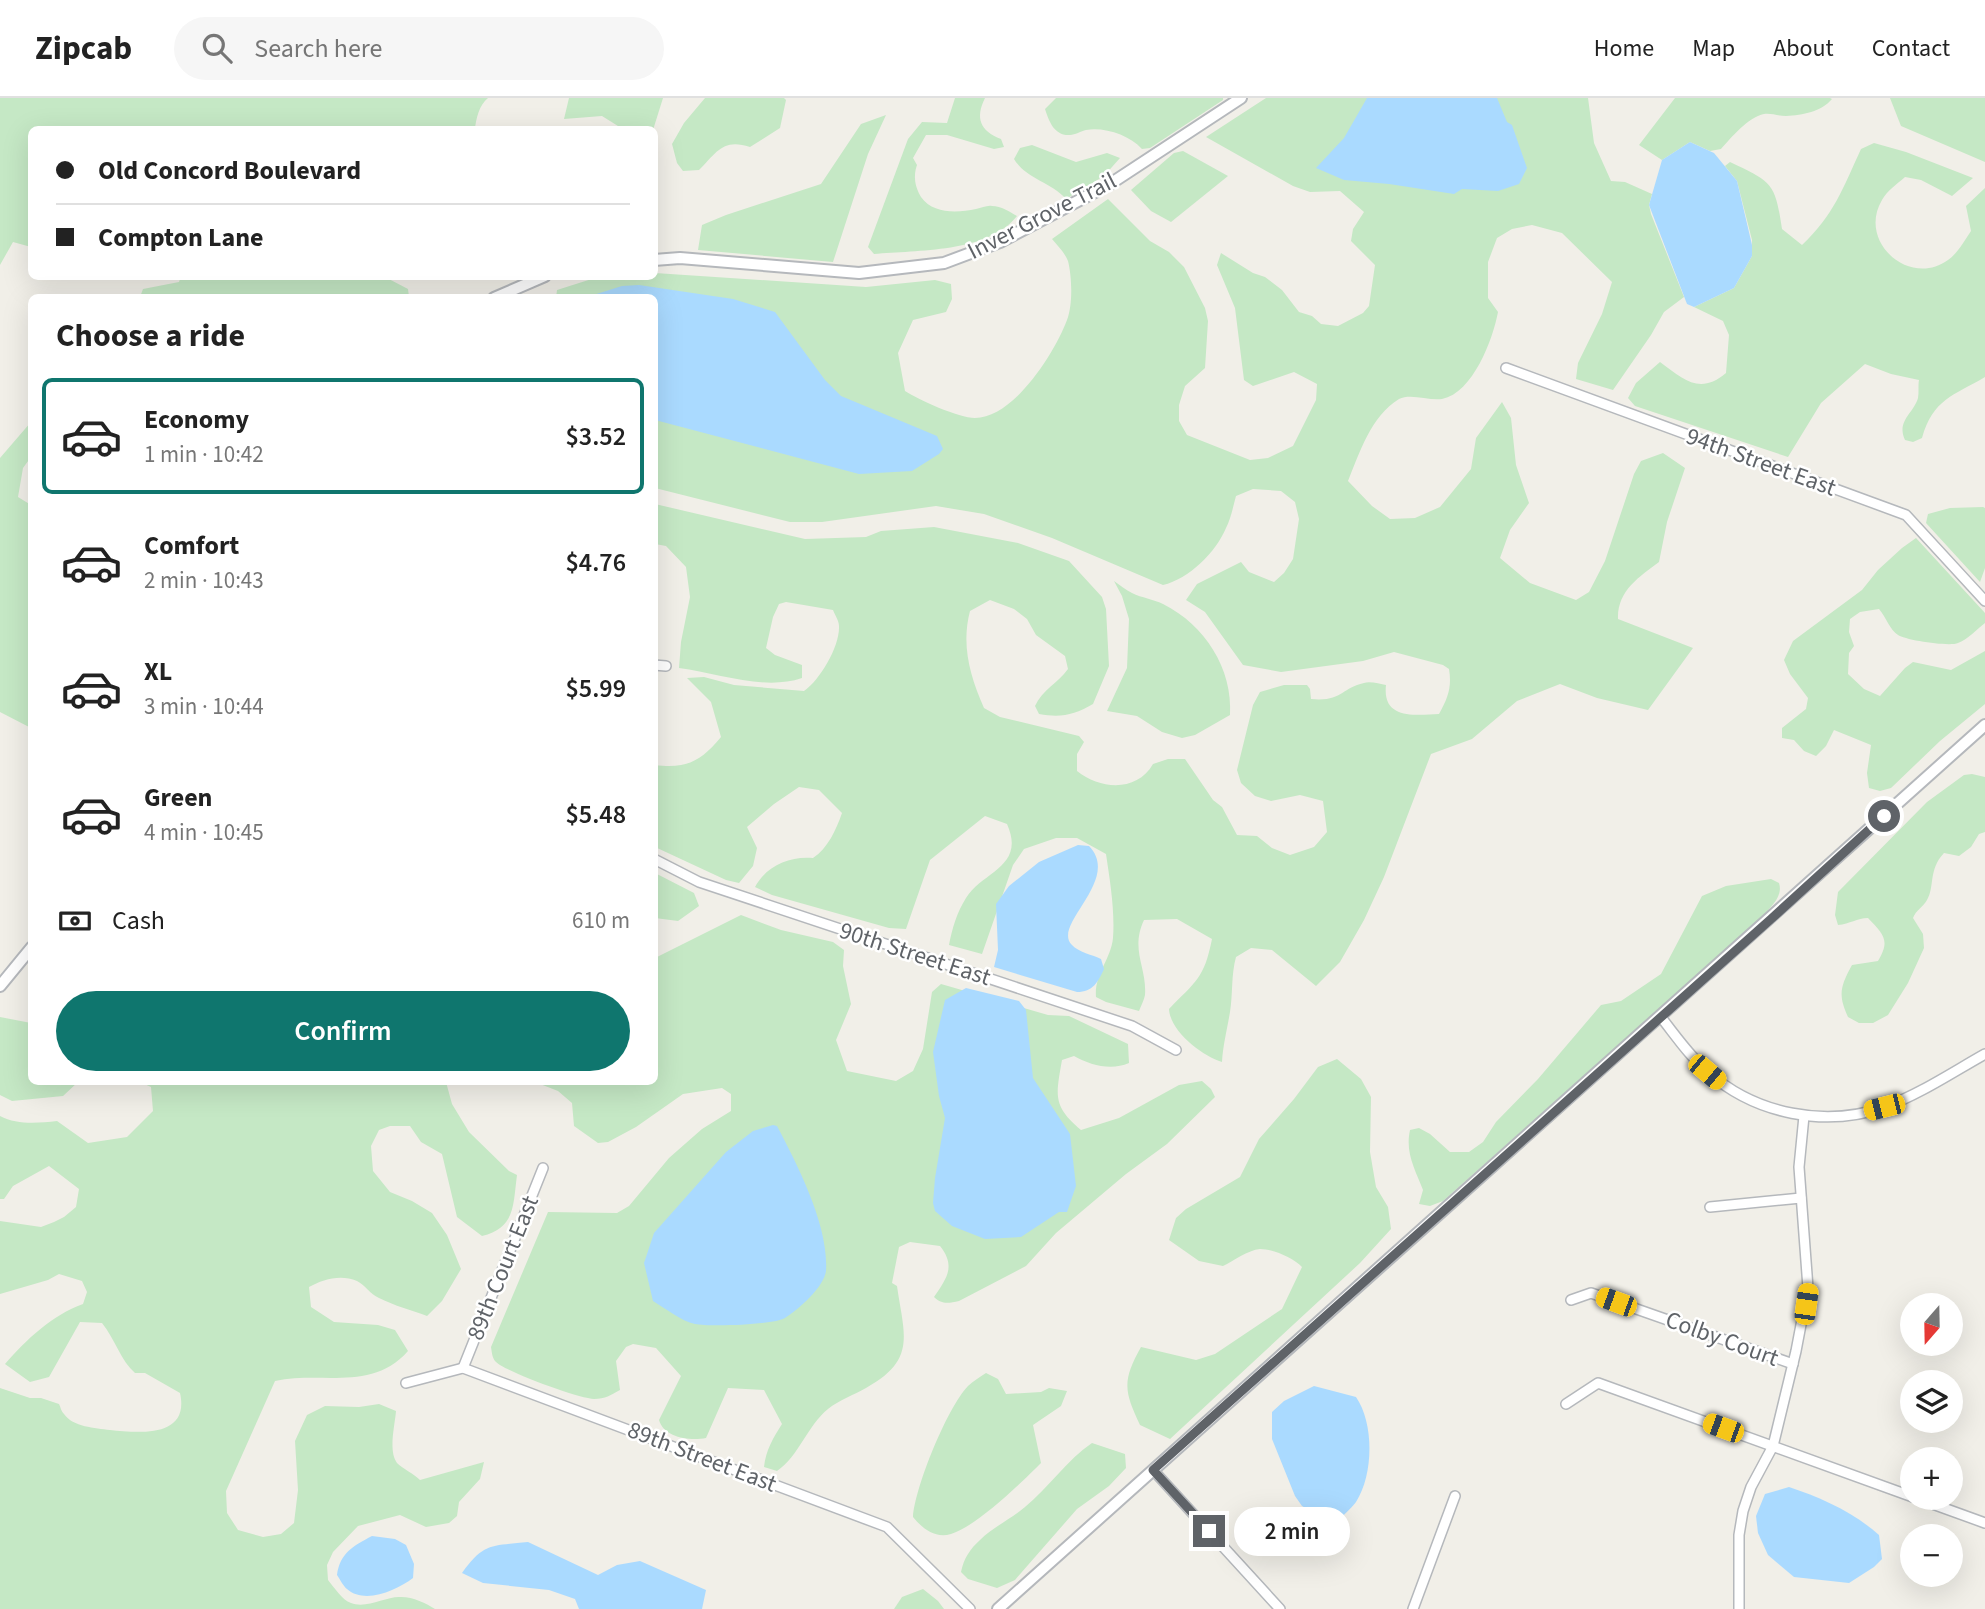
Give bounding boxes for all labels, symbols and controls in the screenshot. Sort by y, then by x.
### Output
search box [174,17,664,80]
text: Zipcab [35,25,132,72]
icon: search [198,29,236,67]
text: Search here [254,30,382,67]
text: Home [1594,31,1654,66]
text: Map [1692,31,1735,66]
text: About [1773,31,1834,66]
text: Contact [1872,31,1950,66]
text: Old Concord Boulevard [98,152,361,189]
street label: Inver Grove Trail [961,163,1123,269]
text: Compton Lane [98,219,264,256]
text: Choose a ride [56,313,245,359]
text: Economy [144,401,249,438]
icon: car [60,405,123,468]
text: $3.52 [565,418,626,455]
street label: 94th Street East [1681,419,1841,505]
text: 1 min · 10:42 [144,438,264,471]
text: Comfort [144,527,239,564]
icon: car [60,531,123,594]
text: $4.76 [565,544,626,581]
text: 2 min · 10:43 [144,564,264,597]
text: XL [144,653,172,690]
icon: car [60,657,123,720]
text: $5.99 [565,670,626,707]
text: 3 min · 10:44 [144,690,264,723]
text: Green [144,779,212,816]
icon: car [60,783,123,846]
text: $5.48 [565,796,626,833]
route start [1868,800,1900,832]
text: 4 min · 10:45 [144,816,264,849]
icon: cash [56,902,94,940]
text: Cash [112,902,165,939]
text: 610 m [572,904,630,937]
street label: 90th Street East [835,913,995,995]
button: Confirm [56,991,630,1071]
car [1685,1050,1730,1094]
car [1862,1092,1907,1122]
street label: 89th Court East [458,1190,548,1346]
car [1793,1282,1820,1326]
car [1593,1285,1640,1319]
north arrow [1900,1293,1964,1356]
map controls [1900,1293,1963,1587]
street label: Colby Court [1660,1302,1784,1376]
button: layers [1900,1370,1963,1433]
car [1700,1411,1747,1445]
street label: 89th Street East [622,1412,782,1502]
button: + [1900,1447,1963,1510]
callout: 2 min [1234,1506,1349,1556]
route end [1193,1515,1225,1547]
text: 2 min [1265,1515,1319,1548]
button: − [1900,1524,1963,1587]

